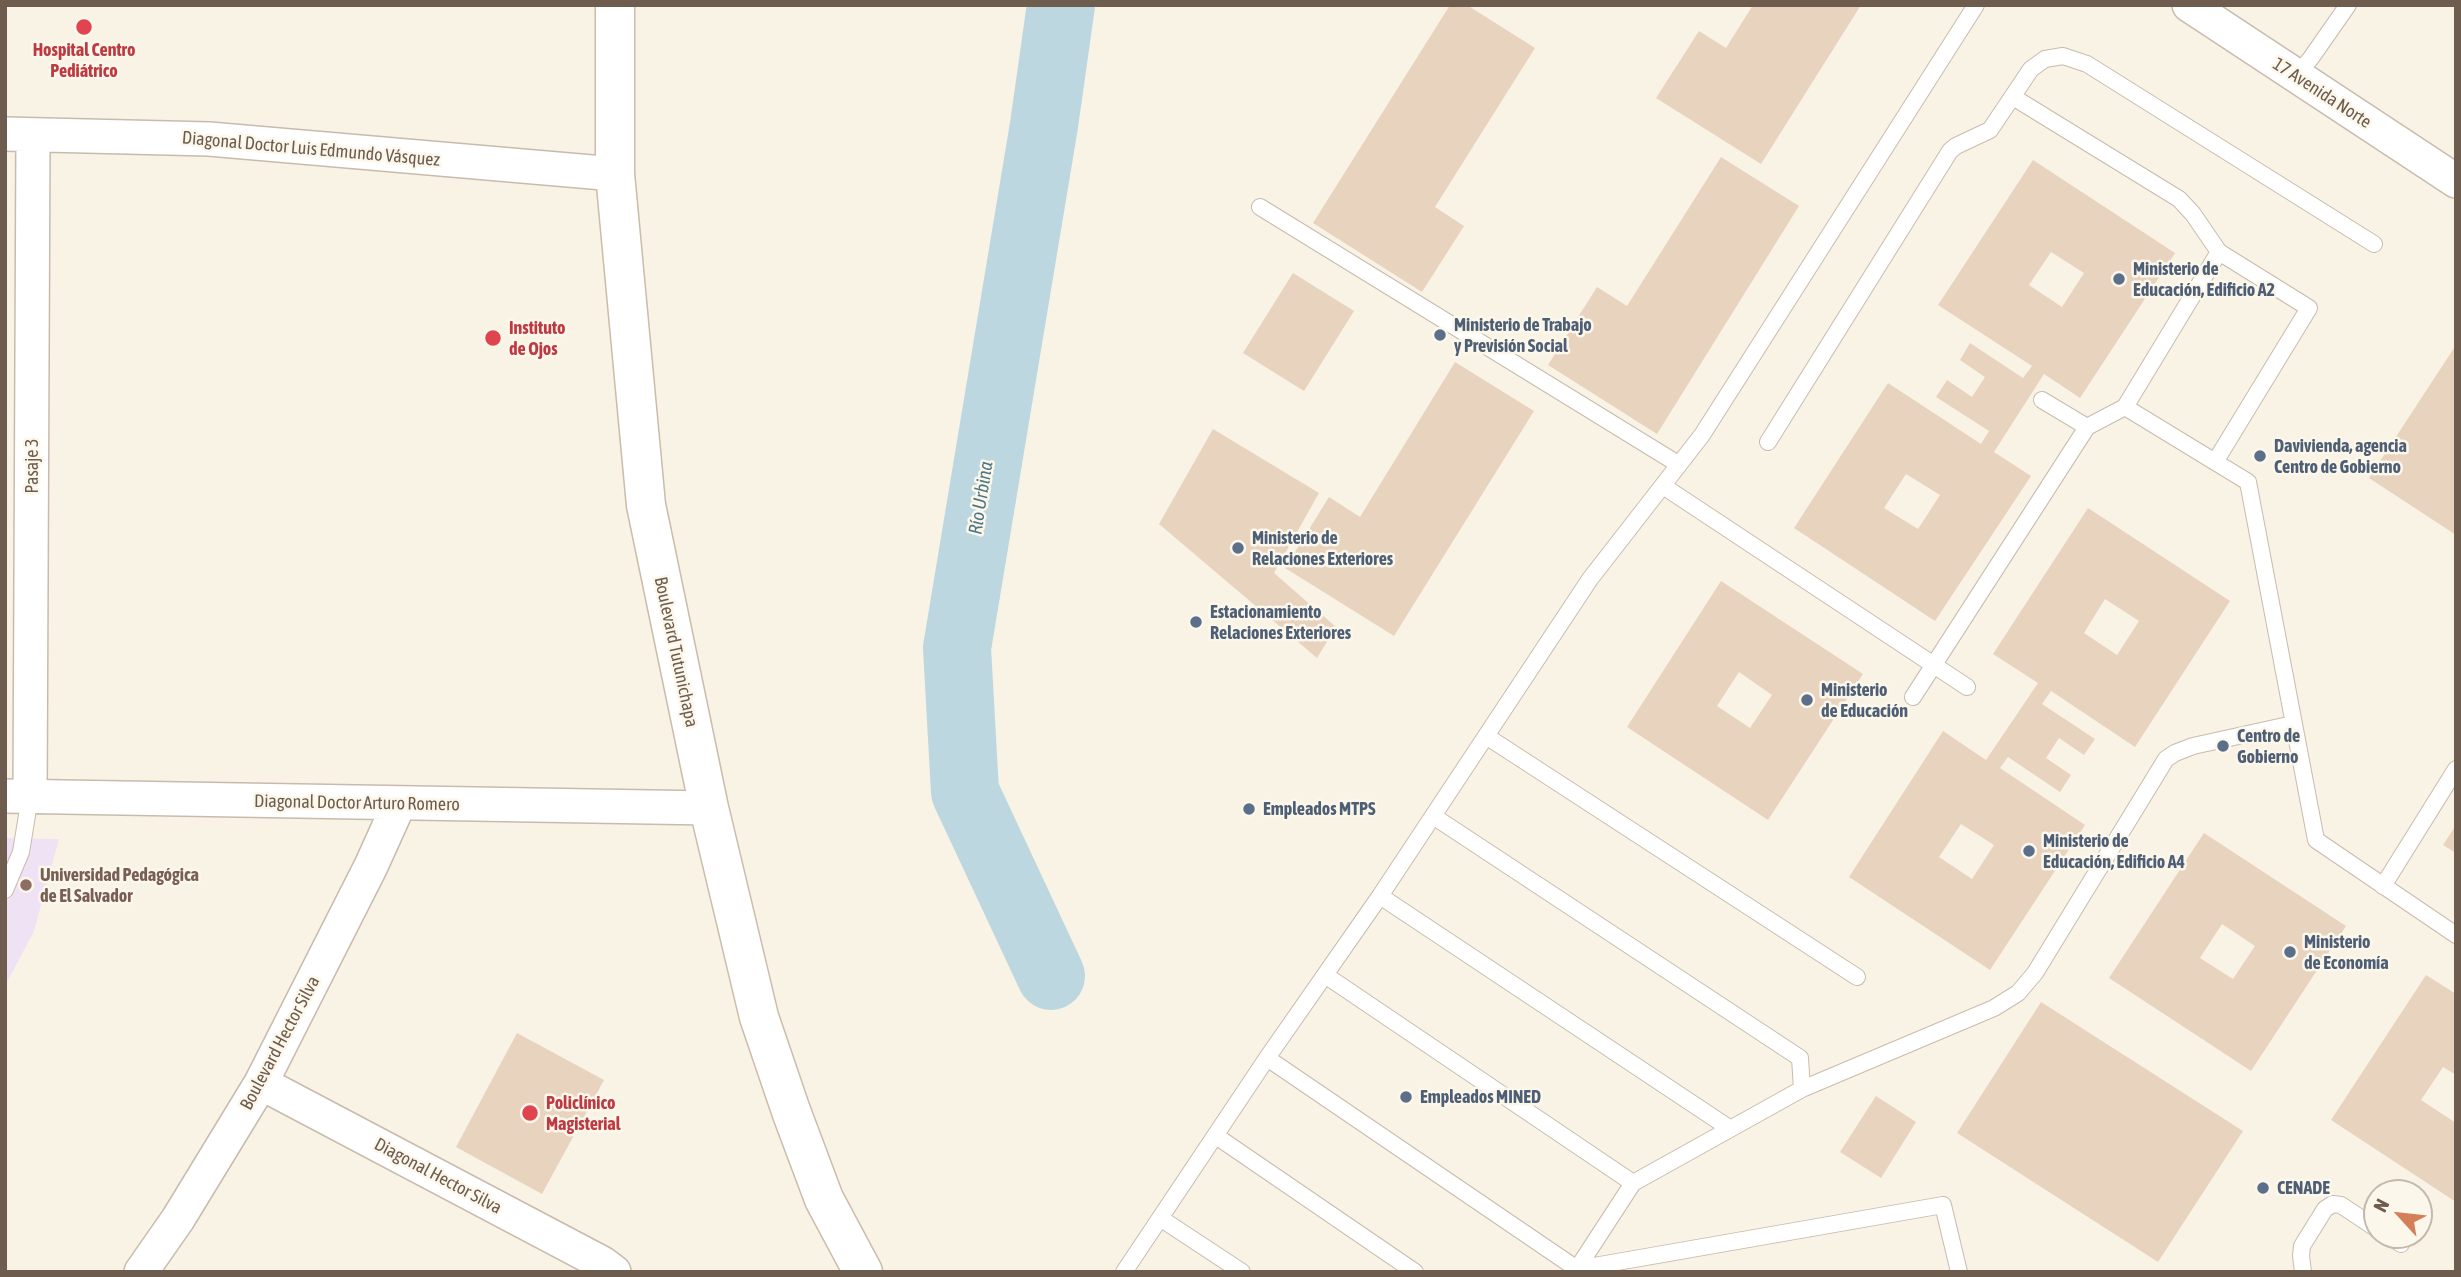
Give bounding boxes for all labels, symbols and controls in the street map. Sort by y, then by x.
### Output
marker: Hospital Centro Pediátrico [74,17,94,37]
place label: Hospital Centro Pediátrico [33,39,135,82]
street label: 17 Avenida Norte [2269,53,2375,133]
street label: Diagonal Doctor Luis Edmundo Vásquez [181,127,441,171]
place label: Ministerio de Educación, Edificio A2 [2133,258,2275,300]
marker: Ministerio de Educación, Edificio A2 [2111,271,2127,287]
place label: Ministerio de Trabajo y Previsión Social [1454,314,1592,356]
place label: Instituto de Ojos [509,317,565,360]
marker: Ministerio de Trabajo y Previsión Social [1432,327,1448,343]
marker: Instituto de Ojos [483,328,503,348]
place label: Davivienda, agencia Centro de Gobierno [2274,435,2407,478]
street label: Pasaje 3 [21,439,43,493]
marker: Davivienda, agencia Centro de Gobierno [2252,448,2268,464]
water label: Río Urbina [964,460,998,536]
place label: Ministerio de Relaciones Exteriores [1252,527,1393,570]
marker: Ministerio de Relaciones Exteriores [1230,540,1246,556]
street label: Boulevard Tutunichapa [650,575,702,729]
place label: Estacionamiento Relaciones Exteriores [1210,601,1351,644]
marker: Estacionamiento Relaciones Exteriores [1188,614,1204,630]
place label: Ministerio de Educación [1821,679,1908,722]
marker: Ministerio de Educación [1799,692,1815,708]
place label: Centro de Gobierno [2237,725,2300,768]
marker: Centro de Gobierno [2215,738,2231,754]
street label: Diagonal Doctor Arturo Romero [254,790,460,816]
place label: Empleados MTPS [1263,798,1375,820]
marker: Empleados MTPS [1241,801,1257,817]
place label: Ministerio de Educación, Edificio A4 [2043,830,2185,872]
marker: Ministerio de Educación, Edificio A4 [2021,843,2037,859]
place label: Universidad Pedagógica de El Salvador [40,864,199,906]
marker: Universidad Pedagógica de El Salvador [18,877,34,893]
place label: Ministerio de Economía [2304,931,2389,974]
marker: Ministerio de Economía [2282,944,2298,960]
street label: Boulevard Hector Silva [236,972,324,1114]
place label: Empleados MINED [1420,1086,1541,1108]
marker: Empleados MINED [1398,1089,1414,1105]
place label: Policlínico Magisterial [546,1092,620,1134]
marker: Policlínico Magisterial [520,1103,540,1123]
street label: Diagonal Hector Silva [371,1133,505,1219]
place label: CENADE [2277,1177,2330,1199]
north arrow [2363,1179,2433,1249]
marker: CENADE [2255,1180,2271,1196]
text: N [2369,1195,2393,1215]

